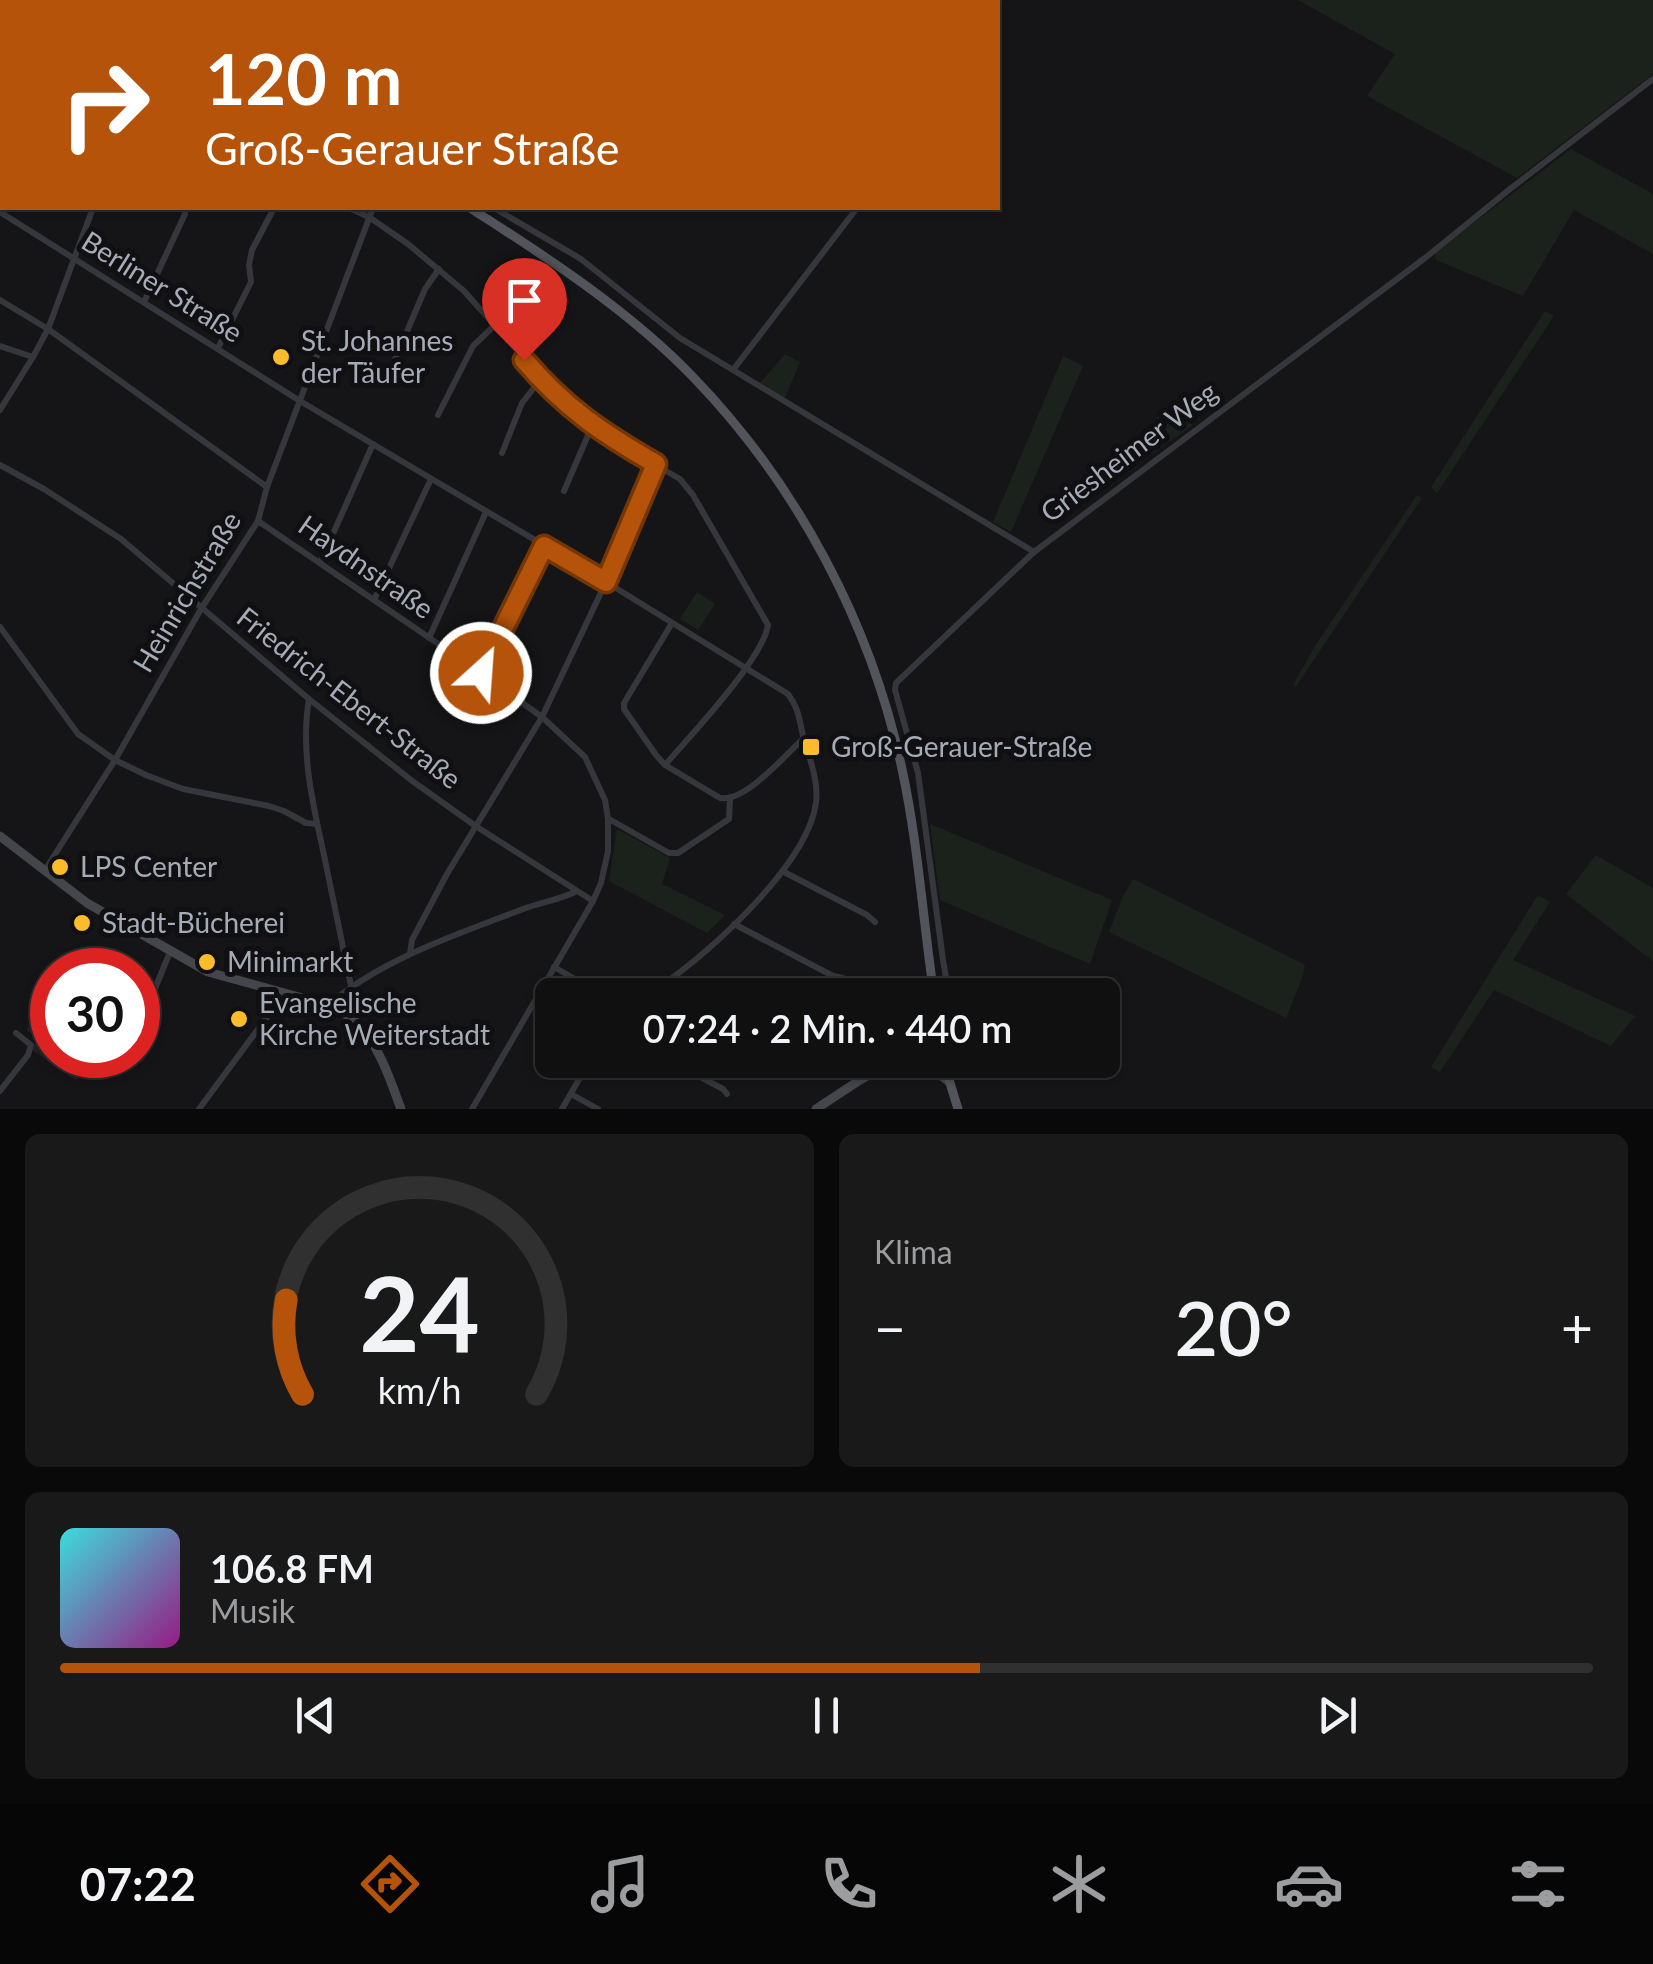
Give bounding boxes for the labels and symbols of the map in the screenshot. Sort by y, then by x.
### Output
street label: Berliner Straße [76,223,249,349]
pin [482,258,567,361]
place label: St. Johannes der Täufer [301,323,453,389]
marker: St. Johannes der Täufer [270,346,292,368]
street label: Griesheimer Weg [1033,374,1223,529]
street label: Heinrichstraße [125,505,247,678]
street label: Haydnstraße [293,507,441,625]
street label: Friedrich-Ebert-Straße [231,599,468,795]
position arrow [429,621,533,725]
place label: Groß-Gerauer-Straße [831,729,1092,763]
marker: Groß-Gerauer-Straße [800,736,822,758]
place label: LPS Center [80,849,217,883]
marker: LPS Center [49,856,71,878]
place label: Stadt-Bücherei [102,905,285,939]
marker: Stadt-Bücherei [71,912,93,934]
place label: Minimarkt [227,944,353,978]
speed limit sign: 30 [30,948,160,1078]
marker: Minimarkt [196,951,218,973]
place label: Evangelische Kirche Weiterstadt [259,985,490,1051]
marker: Evangelische Kirche Weiterstadt [228,1008,250,1030]

